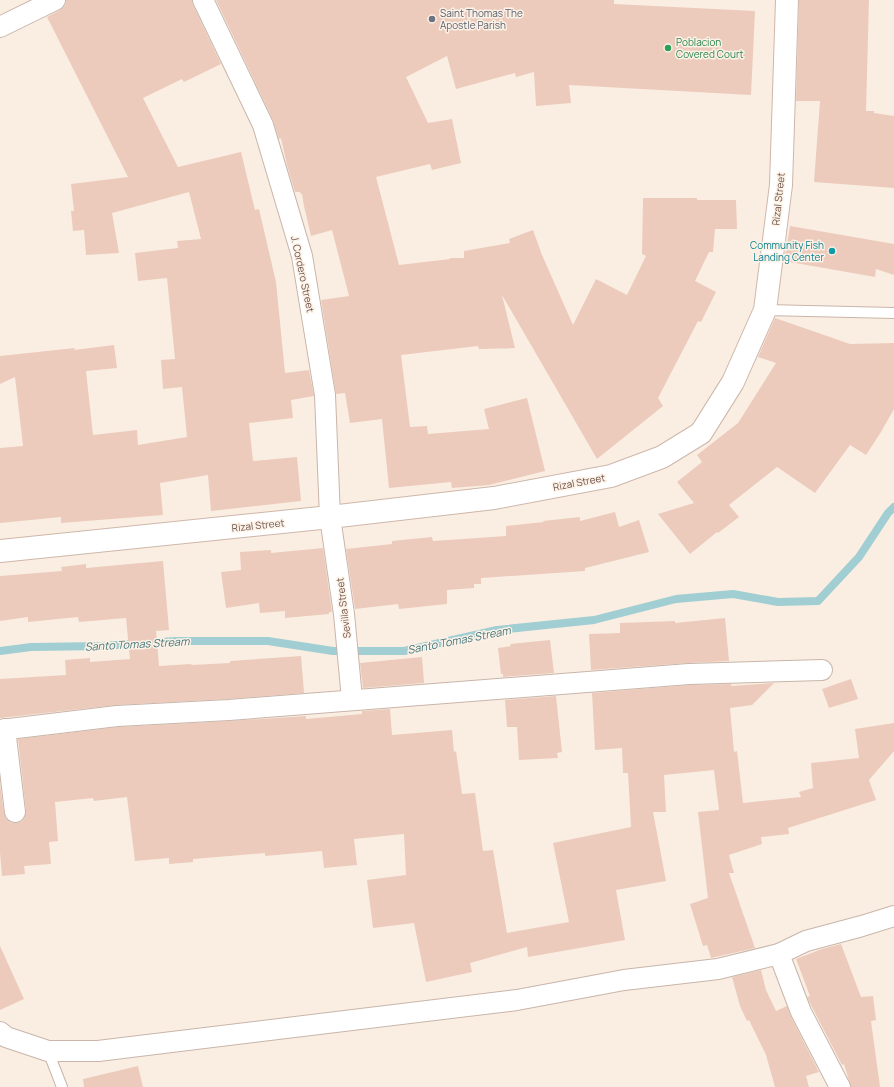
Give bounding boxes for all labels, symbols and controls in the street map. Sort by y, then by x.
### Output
place label: Saint Thomas The Apostle Parish [440,6,523,32]
marker: Saint Thomas The Apostle Parish [427,14,437,24]
place label: Poblacion Covered Court [676,35,744,61]
marker: Poblacion Covered Court [663,43,673,53]
street label: Rizal Street [768,172,788,226]
street label: J. Cordero Street [288,234,318,314]
place label: Community Fish Landing Center [750,238,824,264]
marker: Community Fish Landing Center [827,246,837,256]
street label: Rizal Street [552,470,606,494]
street label: Rizal Street [231,515,285,535]
street label: Sevilla Street [332,577,354,639]
water label: Santo Tomas Stream [406,622,512,657]
water label: Santo Tomas Stream [84,633,190,654]

